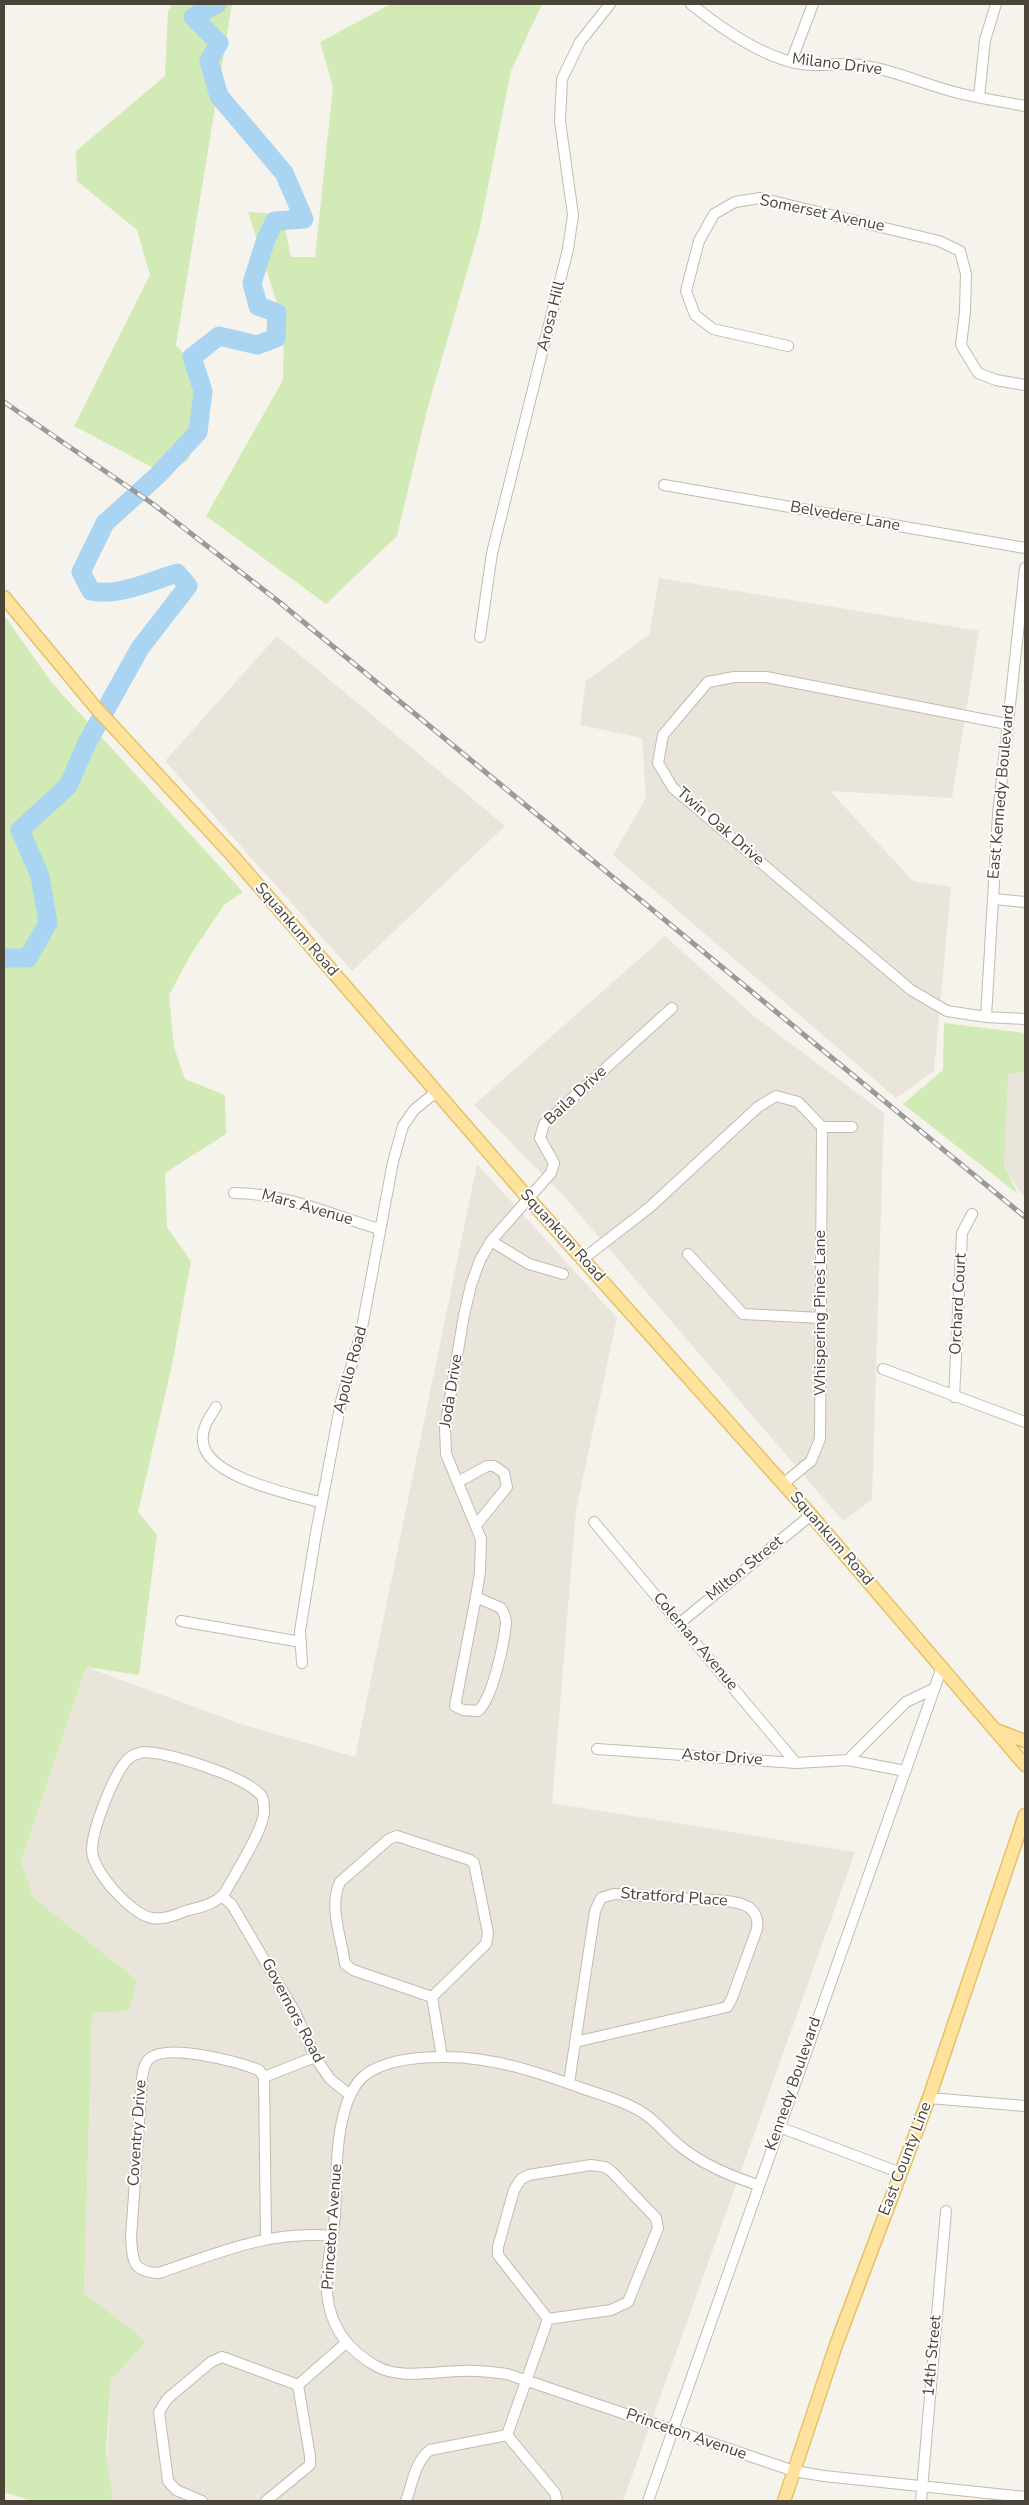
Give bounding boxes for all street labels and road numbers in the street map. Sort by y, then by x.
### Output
street label: Milano Drive [791,50,883,80]
street label: Somerset Avenue [758,191,886,237]
street label: Arosa Hill [534,279,570,353]
street label: Belvedere Lane [788,498,902,536]
street label: East Kennedy Boulevard [985,704,1019,880]
street label: Twin Oak Drive [672,784,768,870]
street label: Squankum Road [250,879,342,981]
street label: Baila Drive [541,1062,611,1130]
street label: Mars Avenue [259,1186,355,1230]
street label: Squankum Road [515,1186,609,1286]
street label: Whispering Pines Lane [811,1230,831,1396]
street label: Orchard Court [947,1253,971,1355]
street label: Apollo Road [330,1324,372,1416]
street label: Joda Drive [437,1353,467,1429]
street label: Squankum Road [785,1488,877,1590]
street label: Milton Street [703,1532,787,1606]
street label: Coleman Avenue [648,1589,742,1695]
street label: Astor Drive [681,1746,763,1770]
street label: Stratford Place [620,1885,728,1911]
street label: Governors Road [256,1956,328,2066]
street label: Kennedy Boulevard [762,2015,826,2153]
street label: Coventry Drive [125,2079,151,2187]
street label: East County Line [875,2099,937,2219]
street label: Princeton Avenue [319,2163,347,2291]
street label: 14th Street [920,2314,946,2398]
street label: Princeton Avenue [623,2405,749,2465]

